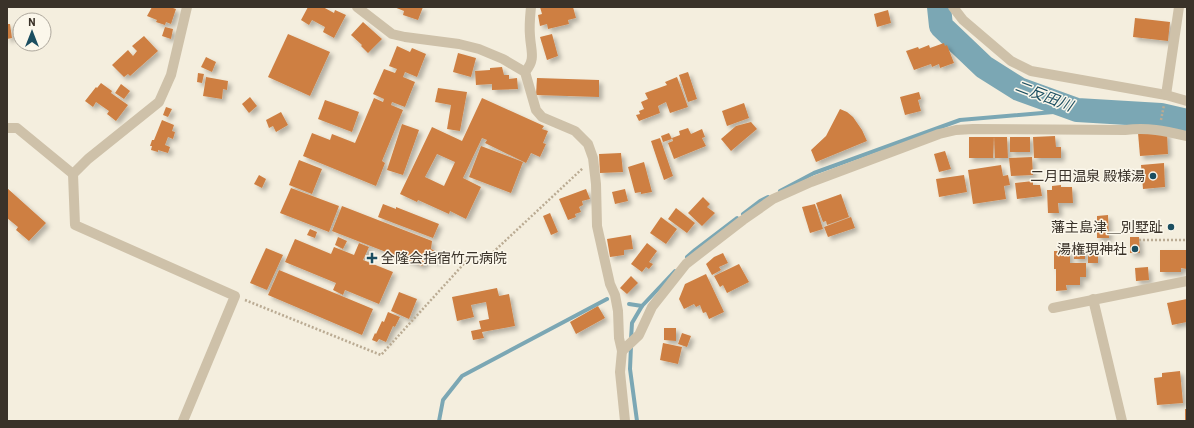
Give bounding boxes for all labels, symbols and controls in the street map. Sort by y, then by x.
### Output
north arrow [12,12,52,52]
text: N [28,15,36,28]
water label: 二反田川 [1013,76,1077,115]
place label: 二月田温泉 殿様湯 [1030,167,1145,184]
marker: 二月田温泉 殿様湯 [1148,171,1158,181]
place label: 藩主島津＿別墅趾 [1051,218,1163,235]
marker: 藩主島津＿別墅趾 [1166,222,1176,232]
place label: 湯権現神社 [1057,240,1127,257]
marker: 湯権現神社 [1130,244,1140,254]
place label: 全隆会指宿竹元病院 [381,249,507,266]
marker: 全隆会指宿竹元病院 [366,252,378,264]

